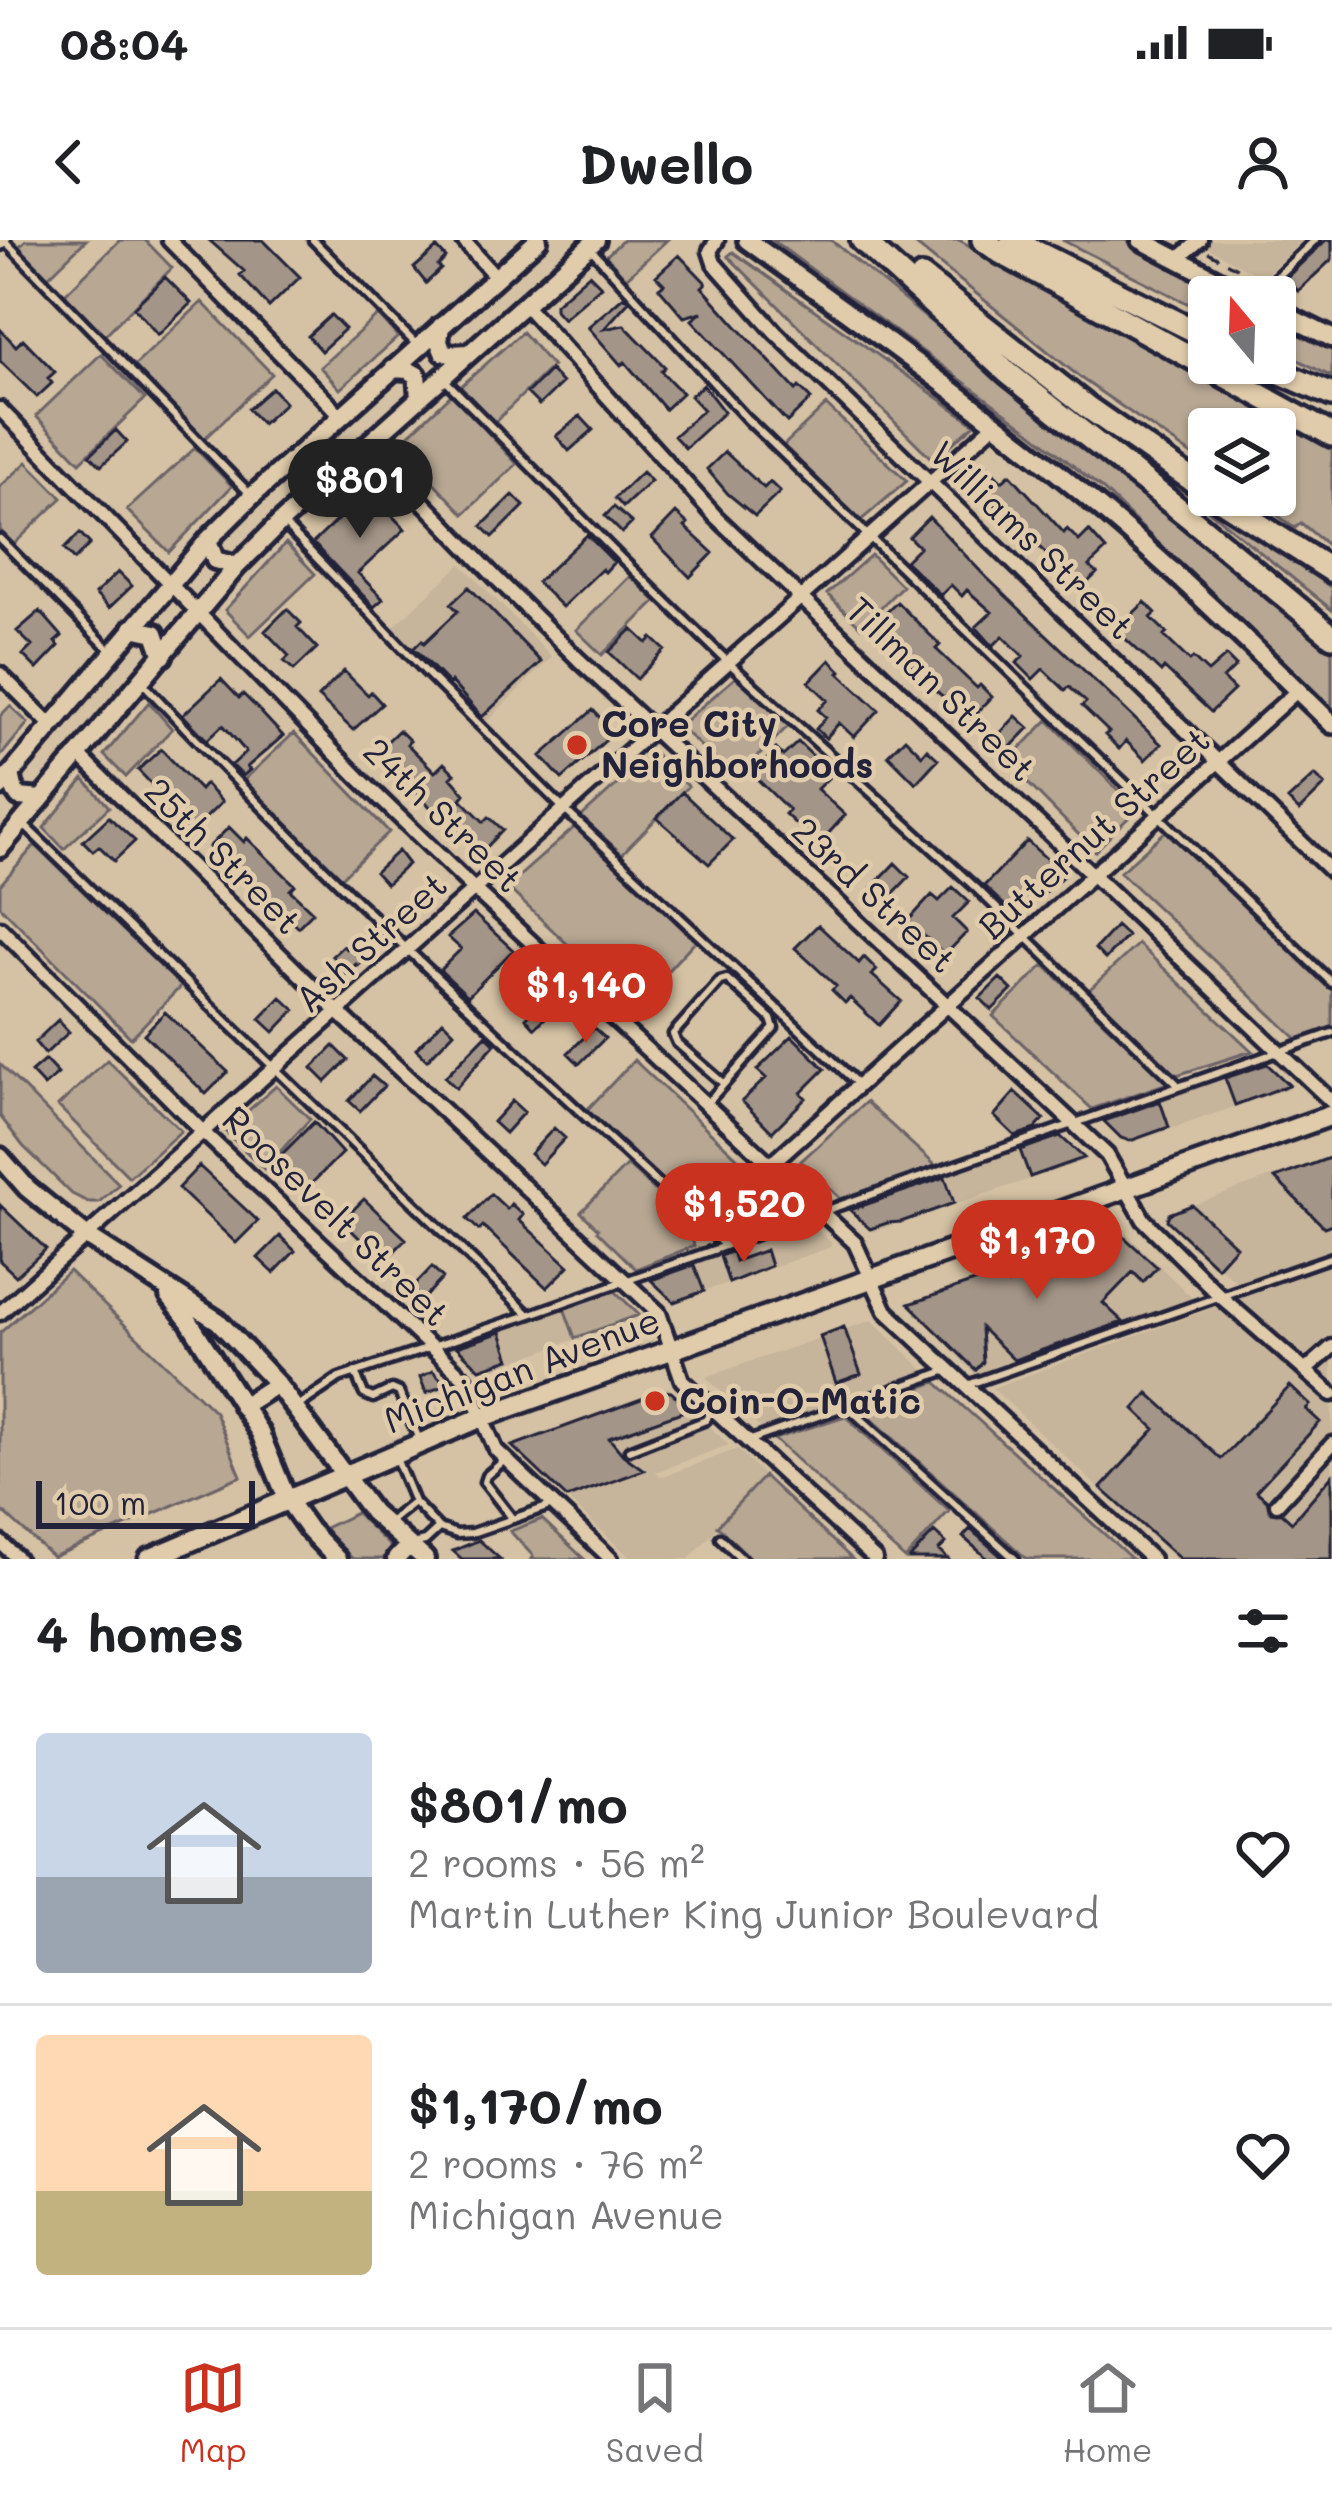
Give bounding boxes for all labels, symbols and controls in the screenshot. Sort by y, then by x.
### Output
text: 08:04 [60,13,189,71]
text: Dwello [579,127,753,198]
icon: back [36,129,102,195]
icon: person [1230,129,1296,195]
north arrow [1188,276,1296,384]
map controls [1188,276,1296,516]
button: layers [1188,408,1296,516]
street label: Williams Street [921,429,1145,648]
pin: $801 [289,439,431,541]
text: $801 [315,452,405,503]
street label: Tillman Street [837,585,1047,790]
place label: Core City Neighborhoods [601,699,873,787]
street label: Butternut Street [967,715,1219,948]
street label: 24th Street [355,726,534,901]
marker: Core City Neighborhoods [564,732,590,758]
street label: 25th Street [136,766,313,943]
street label: 23rd Street [783,806,967,982]
street label: Ash Street [284,860,456,1022]
pin: $1,140 [488,944,684,1046]
text: $1,140 [526,957,646,1008]
street label: Roosevelt Street [214,1095,461,1335]
pin: $1,520 [646,1163,842,1265]
text: $1,520 [682,1176,806,1227]
pin: $1,170 [939,1200,1135,1302]
text: $1,170 [978,1213,1096,1264]
street label: Michigan Avenue [377,1294,666,1443]
place label: Coin-O-Matic [679,1376,921,1423]
marker: Coin-O-Matic [642,1388,668,1414]
scale bar [36,1475,255,1528]
text: 100 m [54,1480,146,1523]
text: 4 homes [36,1598,244,1665]
icon: filters [1230,1598,1296,1664]
text: $801/mo [408,1769,628,1836]
icon: home [132,1781,276,1925]
icon: heart [1230,1820,1296,1886]
text: 2 rooms · 56 m² [408,1836,705,1887]
text: Martin Luther King Junior Boulevard [408,1887,1099,1938]
text: $1,170/mo [408,2070,663,2137]
icon: home [132,2083,276,2227]
icon: heart [1230,2122,1296,2188]
text: 2 rooms · 76 m² [408,2137,704,2188]
text: Michigan Avenue [408,2188,724,2239]
tab: Map [179,2355,247,2470]
tab: Saved [606,2355,704,2470]
tab: Home [1063,2355,1152,2470]

